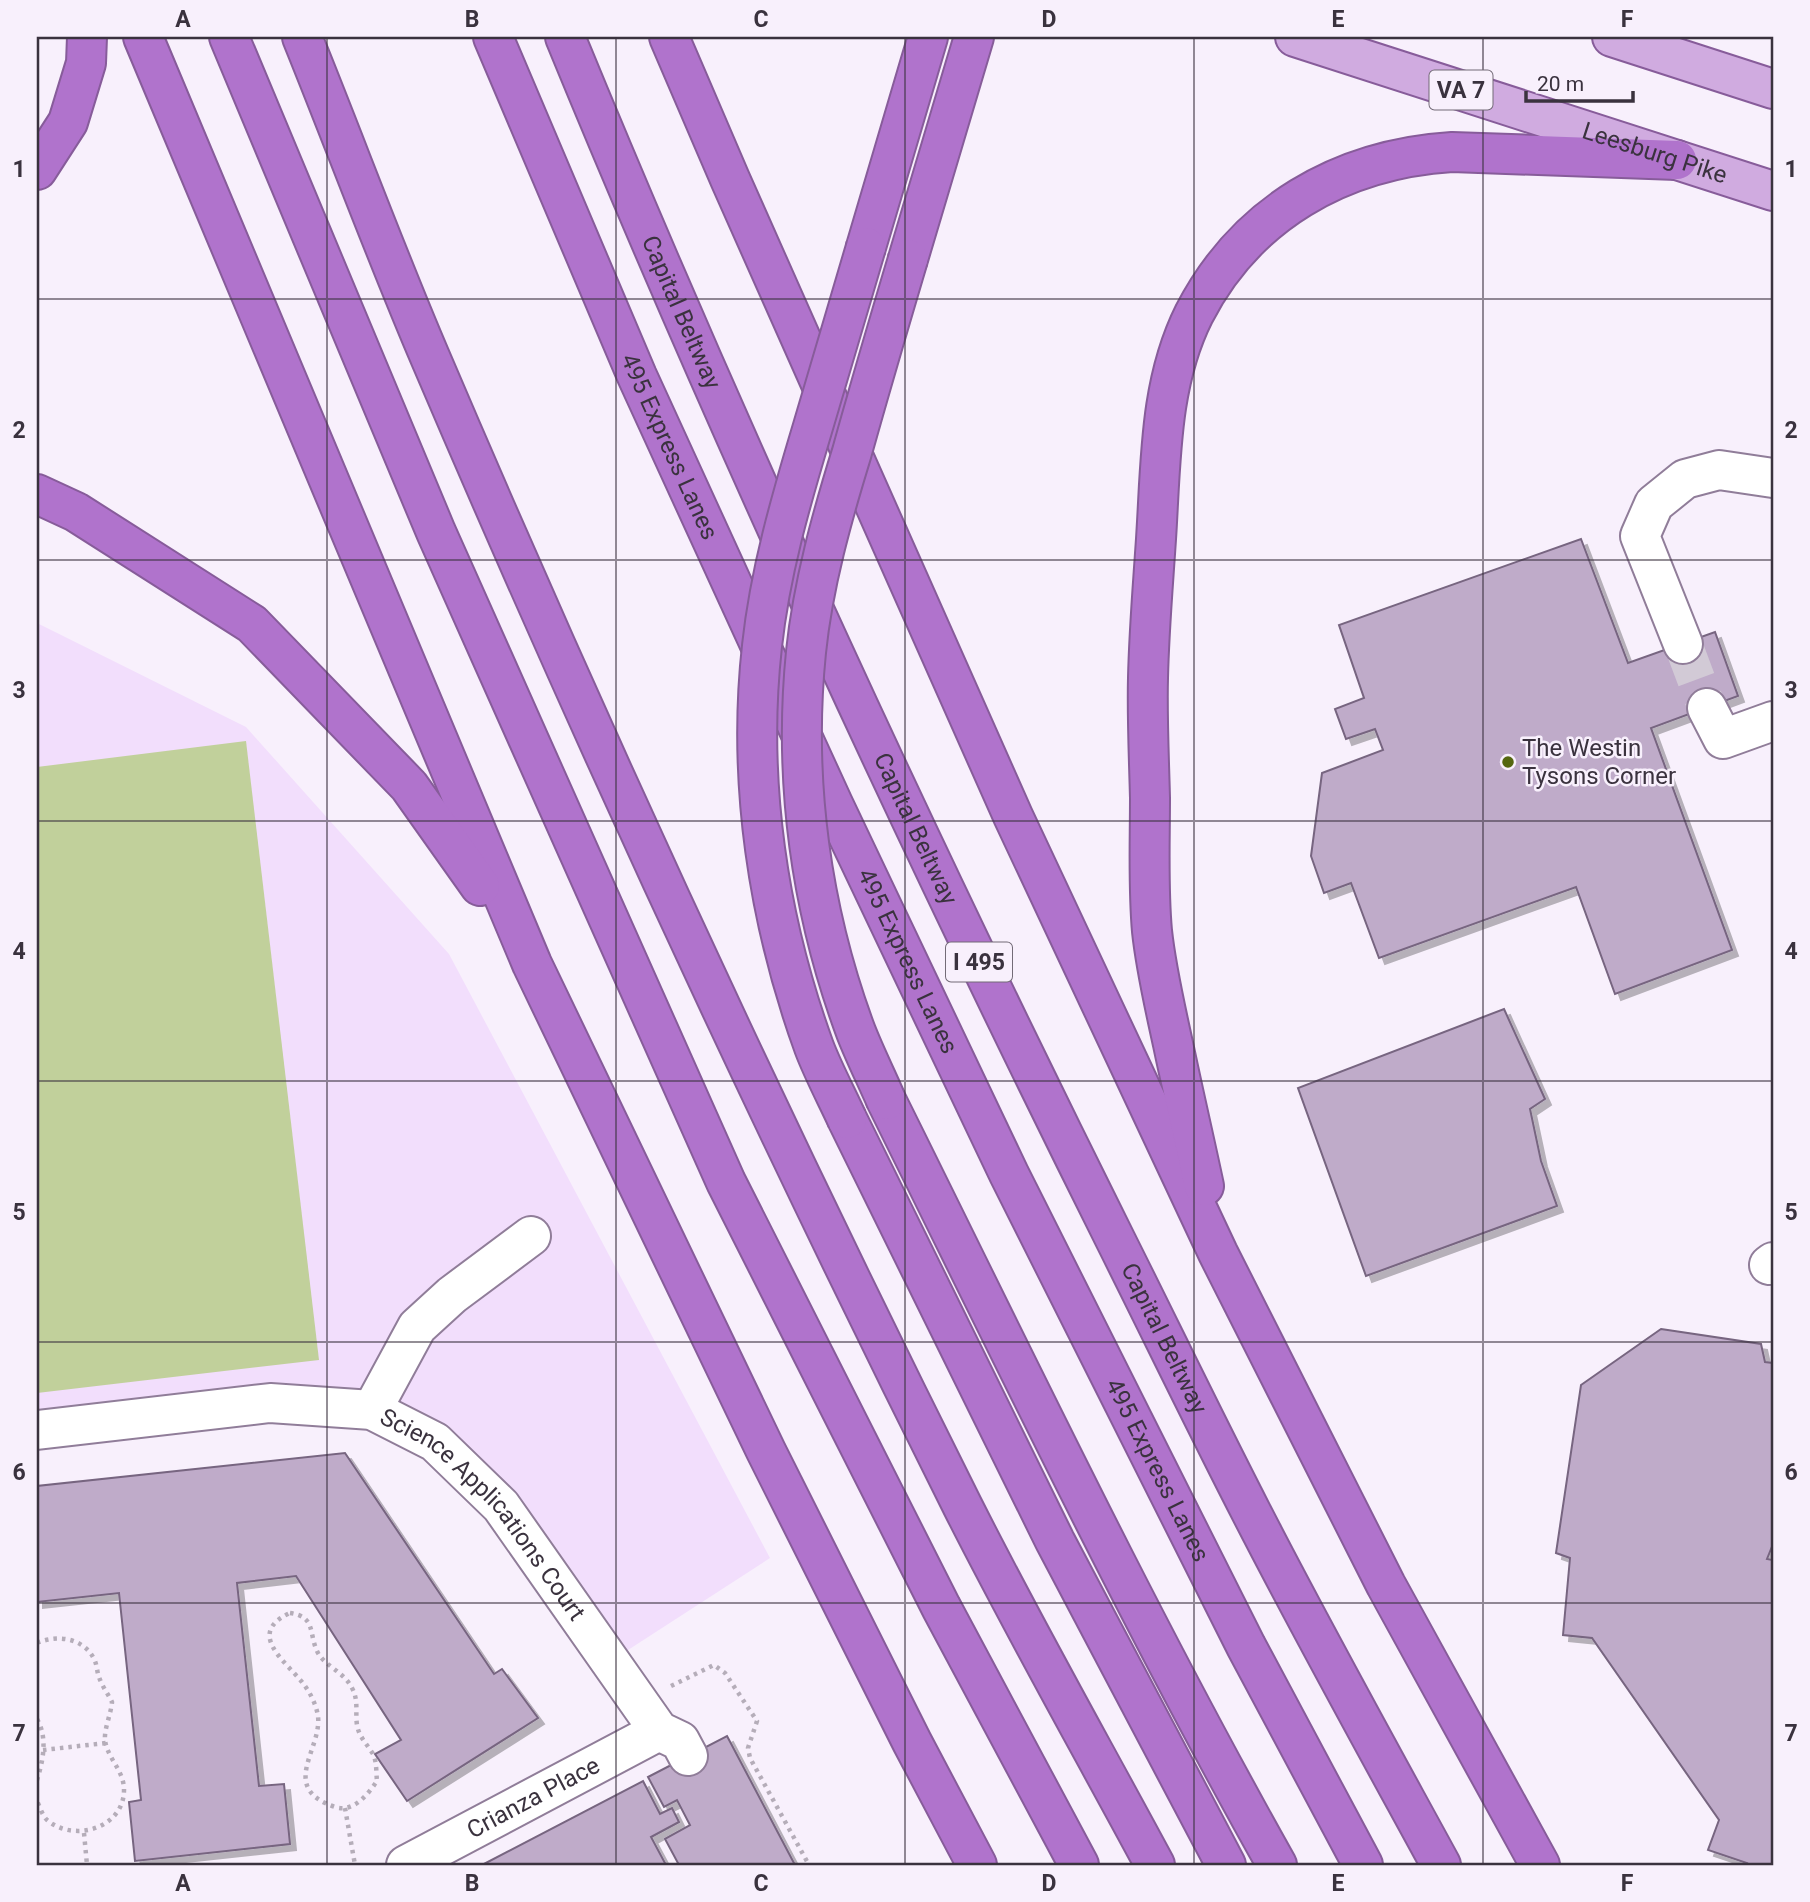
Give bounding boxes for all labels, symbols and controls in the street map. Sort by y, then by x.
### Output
text: A [175,6,191,33]
text: B [465,6,479,33]
text: C [753,6,769,33]
text: D [1042,6,1056,33]
text: E [1332,6,1345,33]
text: F [1621,6,1634,33]
scale bar [1526,60,1633,104]
road number: VA 7 [1430,71,1492,110]
text: 20 m [1537,72,1584,96]
street label: Leesburg Pike [1579,117,1731,189]
text: 1 [12,156,26,183]
text: 1 [1784,156,1798,183]
street label: Capital Beltway [636,231,727,394]
street label: 495 Express Lanes [615,349,724,544]
text: 2 [12,417,26,444]
text: 2 [1784,417,1798,444]
text: 3 [12,677,26,704]
text: 3 [1784,677,1798,704]
place label: The Westin Tysons Corner [1522,734,1676,790]
street label: Capital Beltway [868,748,964,910]
marker: The Westin Tysons Corner [1500,754,1516,770]
street label: 495 Express Lanes [852,864,964,1058]
text: 4 [12,938,26,965]
text: 4 [1784,938,1798,965]
road number: I 495 [946,942,1012,981]
text: 5 [12,1199,26,1226]
text: 5 [1784,1199,1798,1226]
street label: Capital Beltway [1115,1258,1213,1419]
street label: 495 Express Lanes [1100,1374,1215,1566]
street label: Science Applications Court [376,1403,591,1626]
text: 6 [12,1459,26,1486]
text: 6 [1784,1459,1798,1486]
text: 7 [12,1720,26,1747]
text: 7 [1784,1720,1798,1747]
street label: Crianza Place [462,1751,604,1844]
text: A [175,1870,191,1897]
text: B [465,1870,479,1897]
text: C [753,1870,769,1897]
text: D [1042,1870,1056,1897]
text: E [1332,1870,1345,1897]
text: F [1621,1870,1634,1897]

